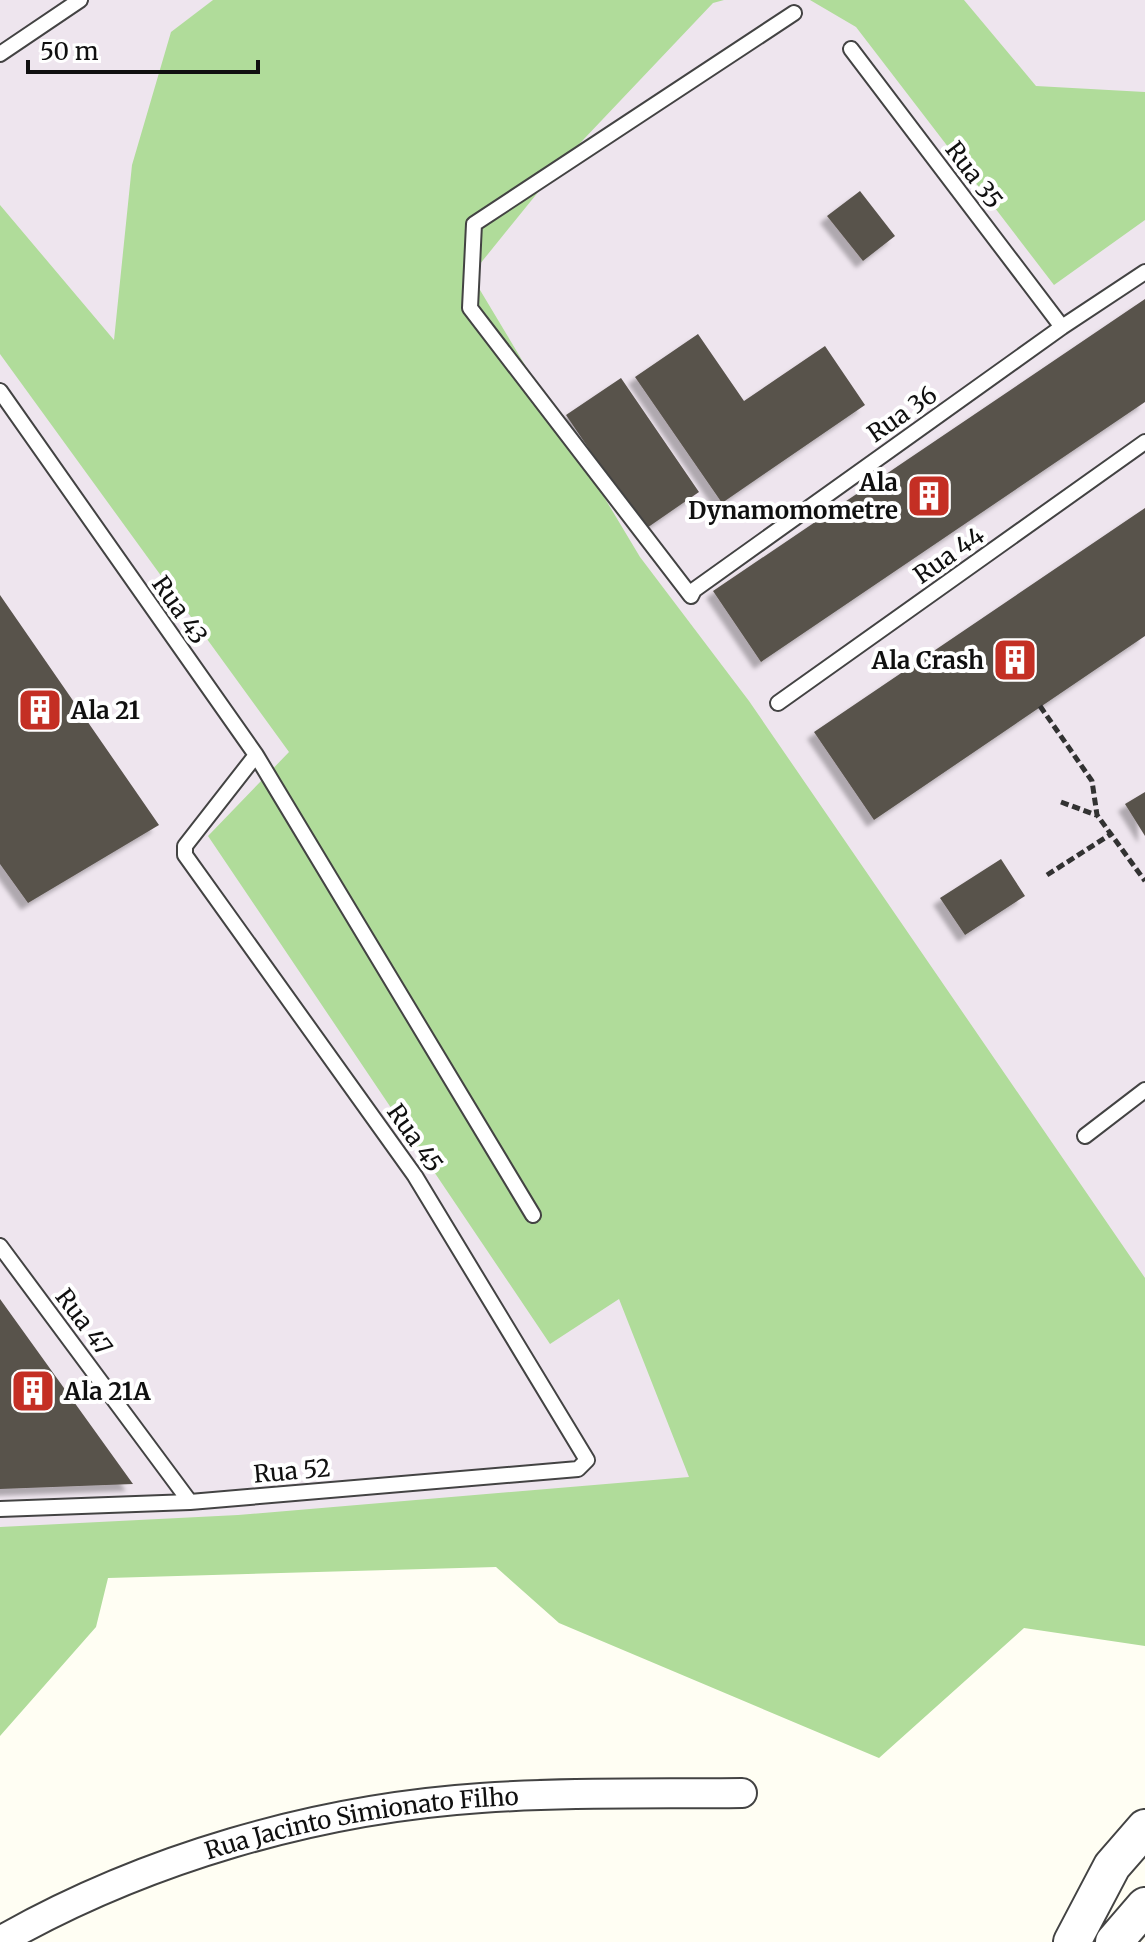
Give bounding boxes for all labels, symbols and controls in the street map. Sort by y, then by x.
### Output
scale bar [28,24,258,74]
text: 50 m [40,36,99,67]
street label: Rua 35 [939,135,1009,215]
street label: Rua 36 [861,379,943,449]
place label: Ala Dynamomometre [688,467,898,526]
building icon: Ala Dynamomometre [905,472,953,520]
street label: Rua 44 [908,519,991,591]
street label: Rua 43 [145,570,215,650]
building icon: Ala Crash [991,636,1039,684]
place label: Ala Crash [871,645,984,676]
building icon: Ala 21 [16,686,64,734]
place label: Ala 21 [70,695,140,726]
street label: Rua 45 [380,1098,450,1178]
street label: Rua 47 [49,1282,119,1362]
building icon: Ala 21A [9,1367,57,1415]
place label: Ala 21A [63,1376,152,1407]
street label: Rua 52 [252,1452,332,1490]
street label: Rua Jacinto Simionato Filho [201,1780,519,1866]

